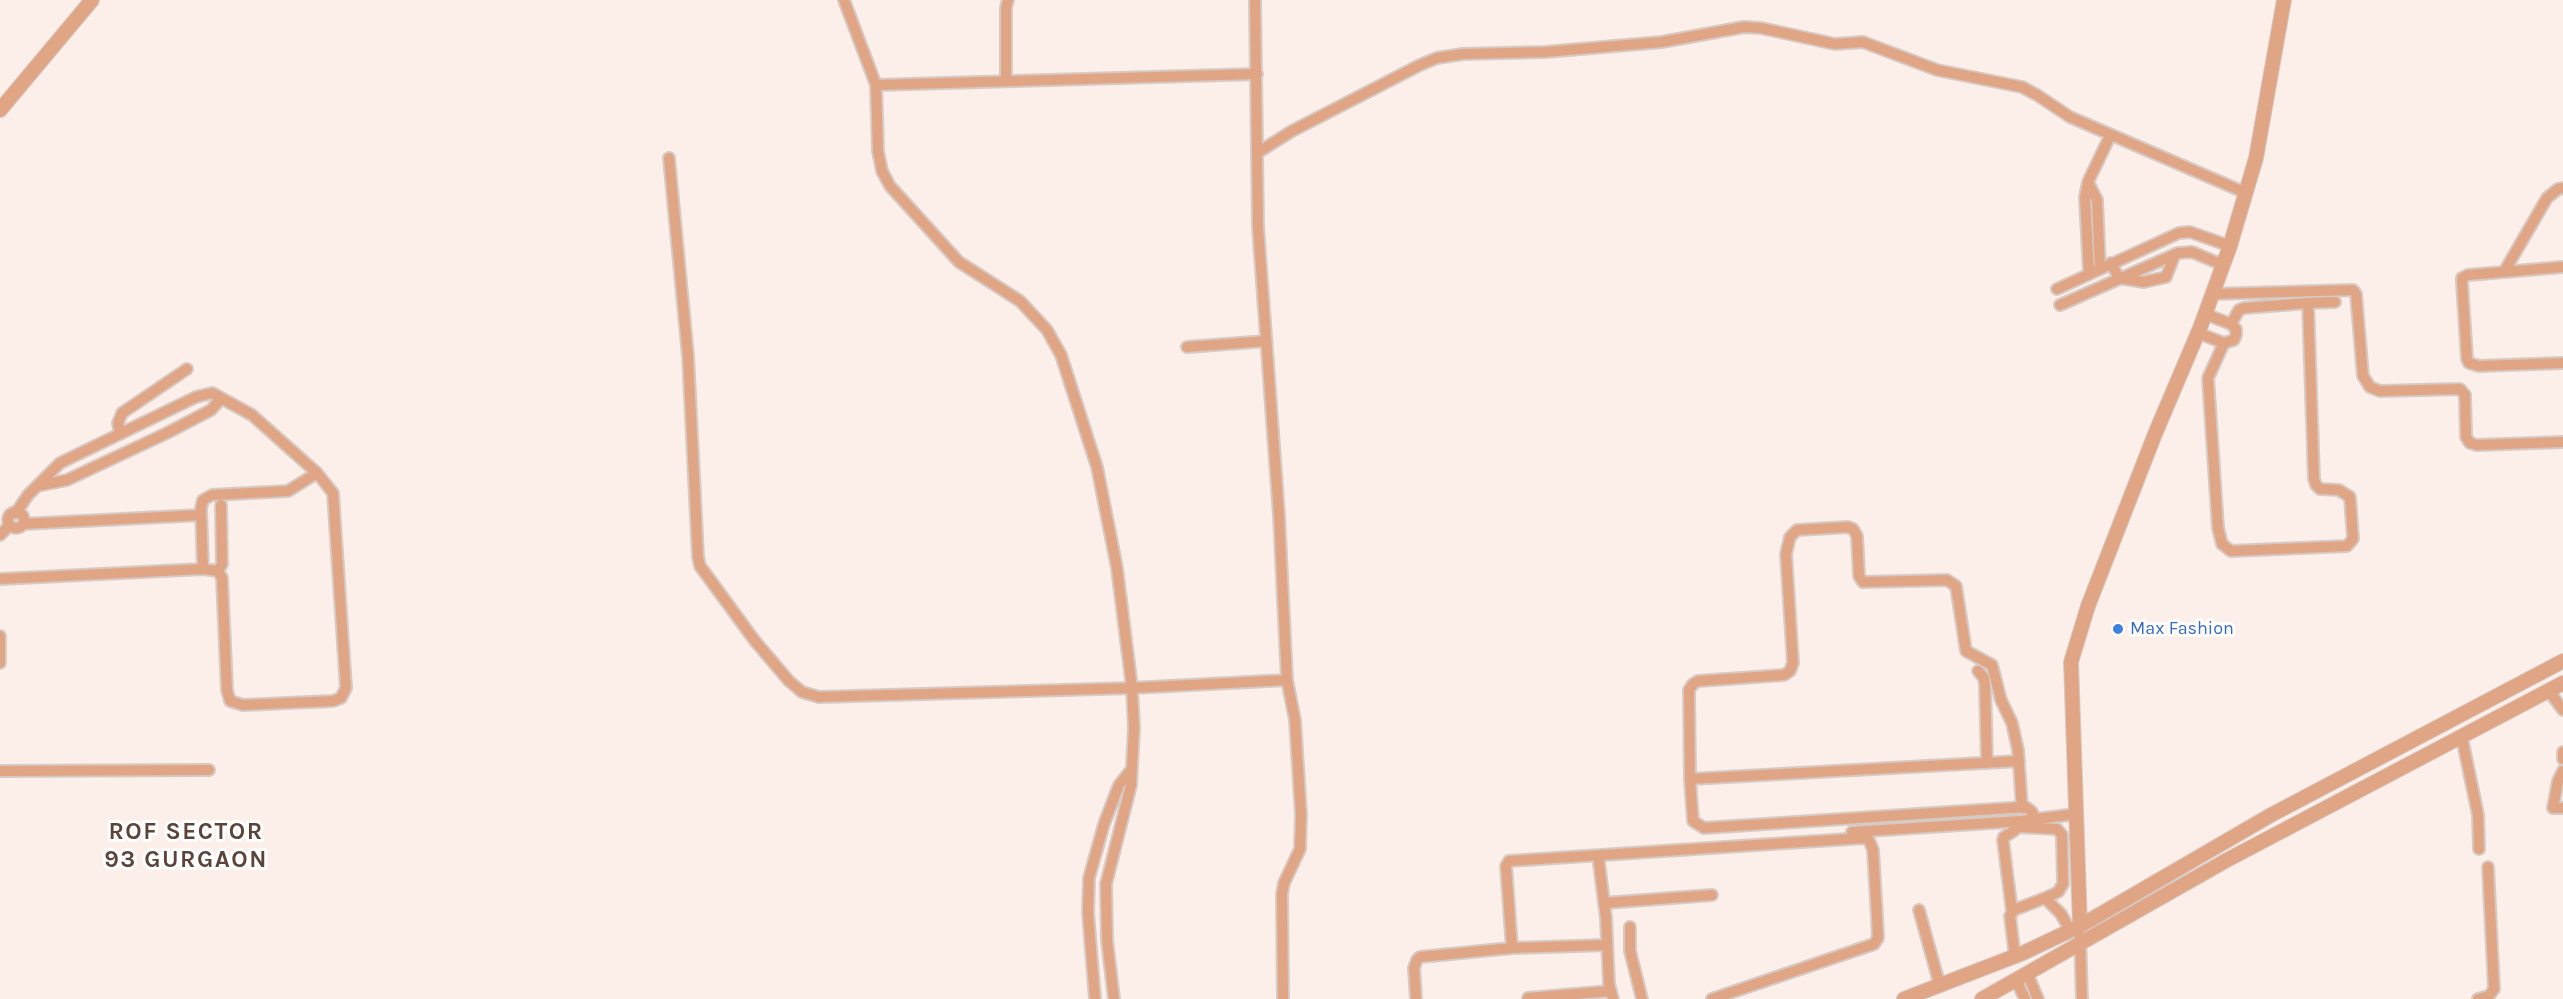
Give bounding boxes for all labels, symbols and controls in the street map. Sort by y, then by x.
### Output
place label: Max Fashion [2130,618,2234,640]
marker: Max Fashion [2111,622,2125,636]
district label: ROF SECTOR 93 GURGAON [104,818,268,874]

